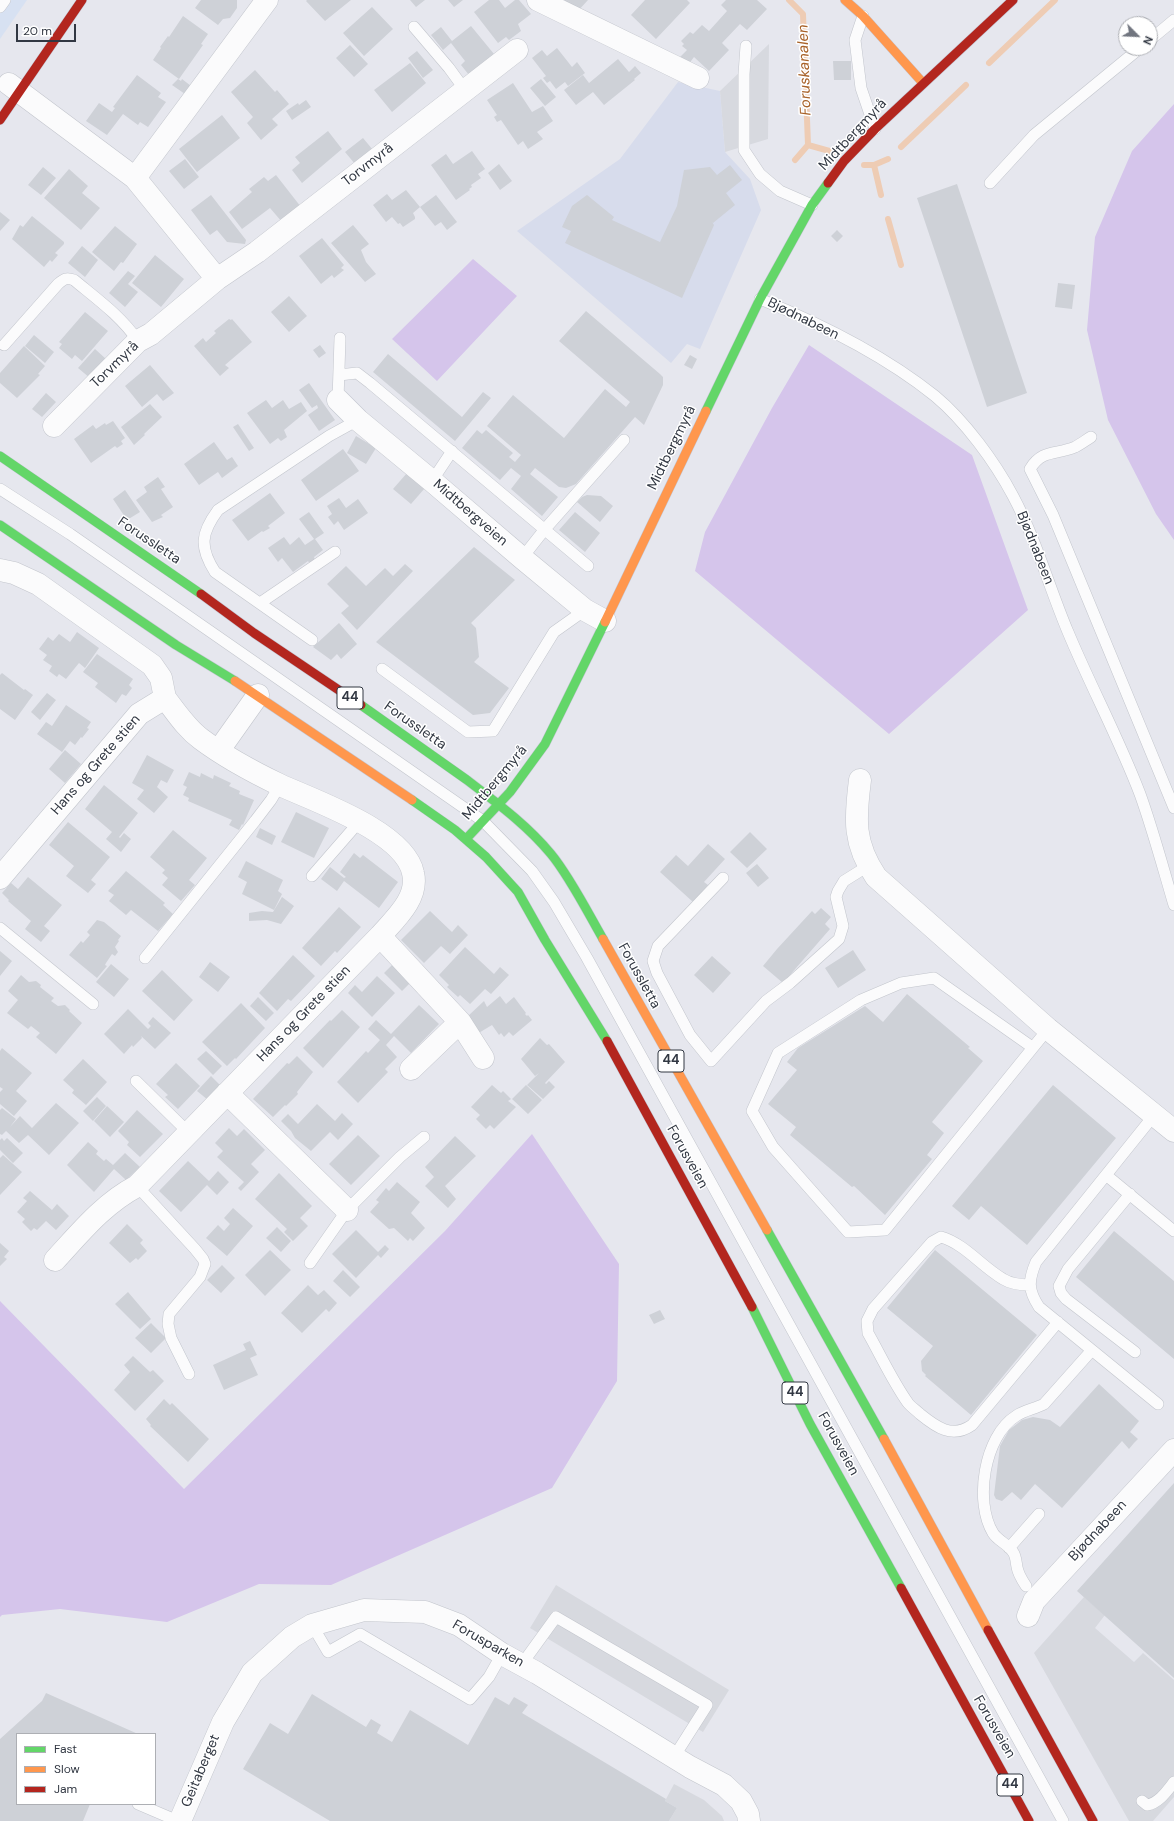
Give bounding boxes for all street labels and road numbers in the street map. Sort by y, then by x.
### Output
street label: Midtbergmyrå [816,96,890,174]
street label: Torvmyrå [339,140,397,190]
street label: Bjødnabeen [765,294,841,344]
street label: Torvmyrå [87,338,143,392]
street label: Midtbergmyrå [644,403,700,493]
street label: Midtbergveien [429,476,511,550]
street label: Bjødnabeen [1013,509,1057,587]
street label: Forussletta [114,514,184,568]
road number: 44 [337,687,363,709]
street label: Forussletta [381,698,449,754]
street label: Hans og Grete stien [48,711,144,819]
street label: Midtbergmyrå [459,742,531,824]
street label: Forussletta [614,940,664,1012]
street label: Hans og Grete stien [254,962,354,1066]
road number: 44 [658,1050,684,1072]
street label: Forusveien [663,1122,711,1192]
road number: 44 [782,1382,808,1404]
street label: Forusveien [814,1409,862,1479]
street label: Bjødnabeen [1065,1497,1131,1565]
street label: Forusparken [449,1617,527,1671]
street label: Forusveien [969,1693,1019,1761]
street label: Geitaberget [178,1732,224,1810]
road number: 44 [997,1774,1023,1796]

